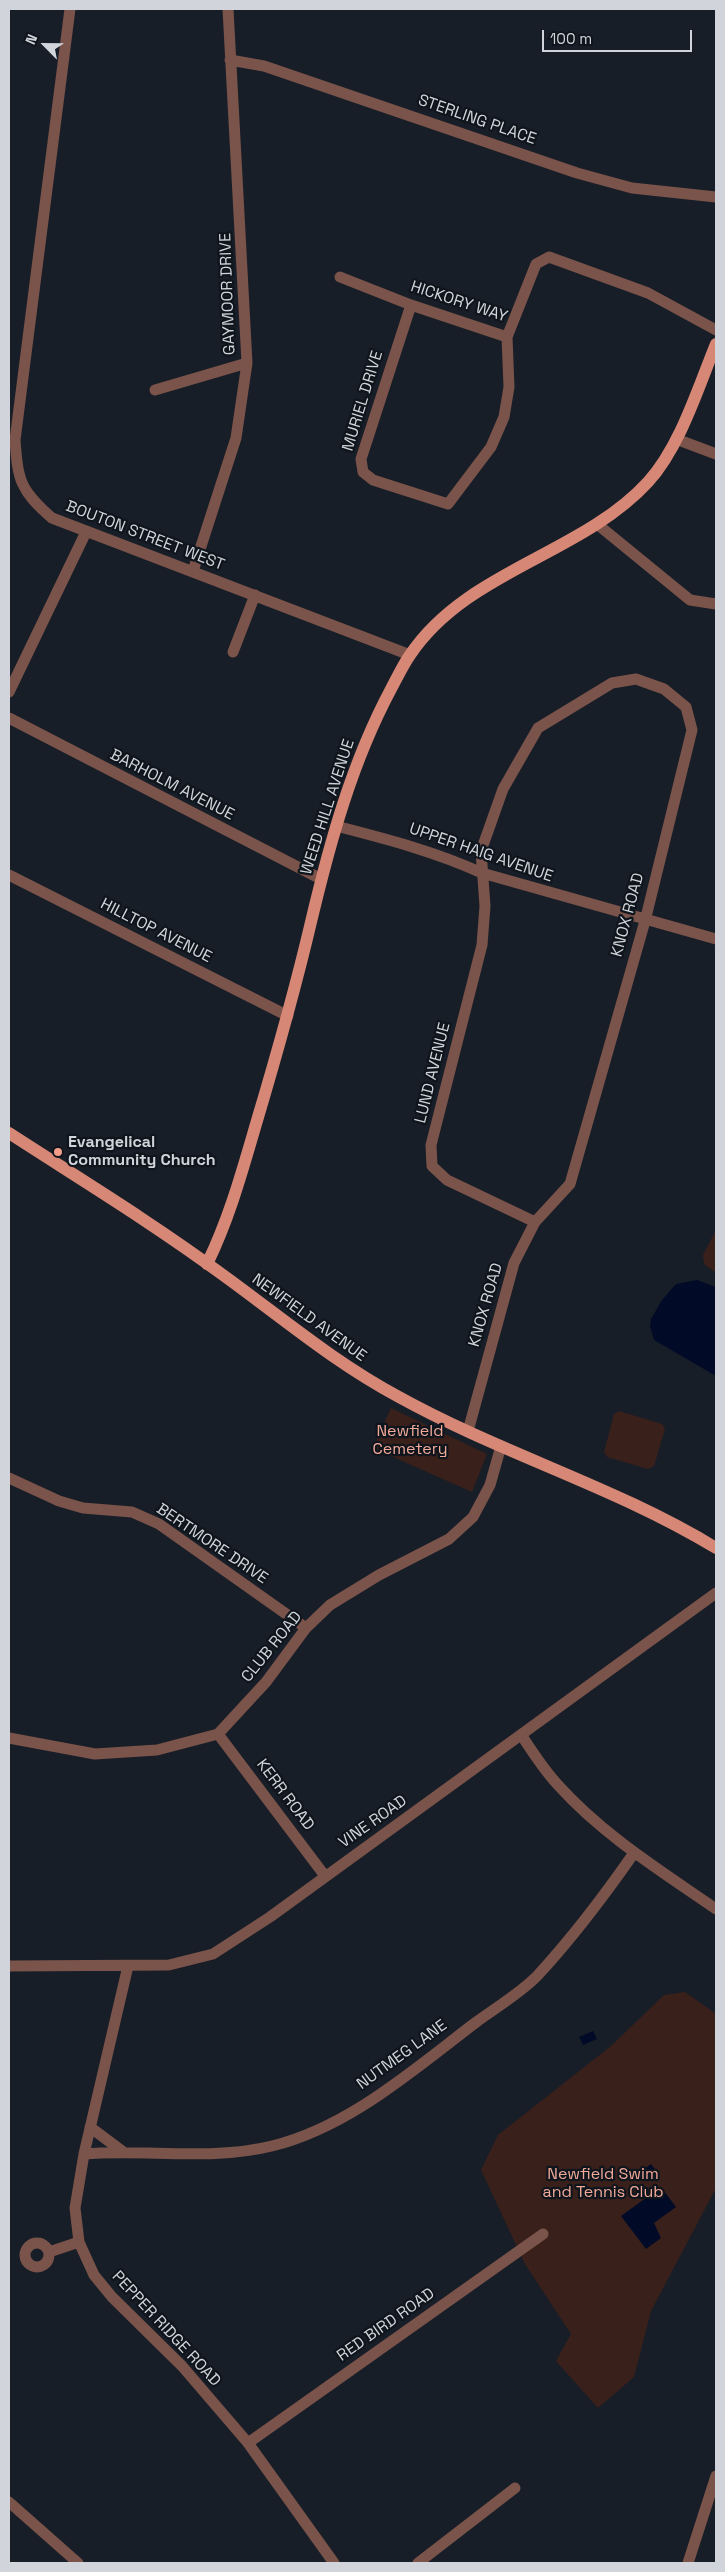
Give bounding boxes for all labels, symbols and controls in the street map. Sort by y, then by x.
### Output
north arrow [20,20,70,70]
scale bar [545,20,695,52]
text: 100 m [550,29,592,48]
text: N [21,31,41,47]
street label: STERLING PLACE [416,91,538,149]
street label: GAYMOOR DRIVE [216,233,240,355]
street label: HICKORY WAY [408,277,510,327]
street label: MURIEL DRIVE [339,349,387,453]
street label: BOUTON STREET WEST [63,497,227,575]
street label: WEED HILL AVENUE [297,737,359,877]
street label: BARHOLM AVENUE [107,745,237,825]
street label: UPPER HAIG AVENUE [407,819,555,887]
street label: KNOX ROAD [608,871,648,959]
street label: HILLTOP AVENUE [97,895,215,967]
street label: LUND AVENUE [411,1021,455,1125]
place label: Evangelical Community Church [68,1133,216,1171]
marker: Evangelical Community Church [52,1146,64,1158]
street label: KNOX ROAD [465,1261,507,1349]
street label: NEWFIELD AVENUE [248,1270,370,1366]
park label: Newfield Cemetery [372,1422,448,1460]
street label: BERTMORE DRIVE [153,1500,271,1588]
street label: CLUB ROAD [238,1608,306,1686]
street label: KERR ROAD [252,1756,318,1834]
street label: VINE ROAD [335,1792,411,1852]
street label: NUTMEG LANE [353,2016,451,2094]
park label: Newfield Swim and Tennis Club [542,2165,664,2203]
street label: PEPPER RIDGE ROAD [108,2267,224,2391]
street label: RED BIRD ROAD [334,2284,438,2366]

